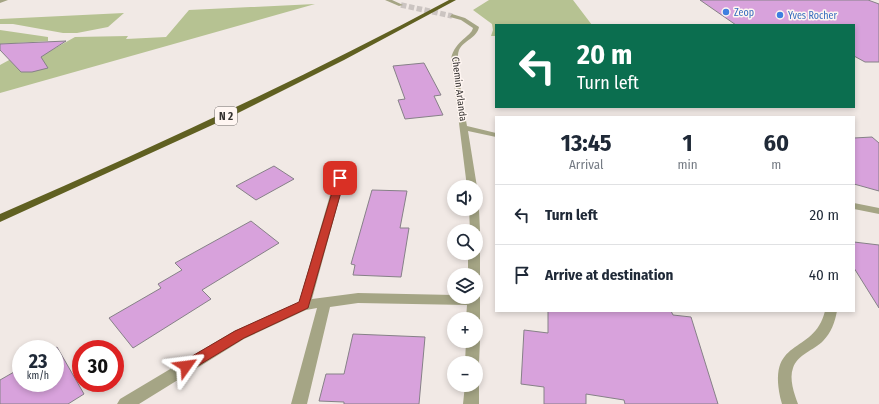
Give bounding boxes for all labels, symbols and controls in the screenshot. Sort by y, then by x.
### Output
marker: Zeop [721,7,731,17]
place label: Zeop [734,7,754,19]
marker: Yves Rocher [775,10,785,20]
place label: Yves Rocher [788,10,838,22]
text: 20 m [577,38,632,71]
icon: left [511,40,563,92]
street label: Chemin Arlanda [449,56,469,122]
text: Turn left [577,72,639,94]
road number: N 2 [215,107,237,125]
text: 13:45 [561,129,612,157]
text: 1 [682,129,693,157]
text: 60 [763,129,789,157]
text: Arrival [569,157,603,172]
text: min [677,157,698,172]
text: m [771,157,781,172]
pin [323,161,357,195]
icon: arrive [329,167,351,189]
map controls [447,180,483,392]
button: sound [447,180,483,216]
icon: left [511,204,533,226]
text: Turn left [545,206,598,224]
text: 20 m [810,206,839,224]
button: search [447,224,483,260]
icon: arrive [511,264,533,286]
text: Arrive at destination [545,266,673,284]
text: 40 m [809,266,839,284]
button: layers [447,268,483,304]
button: + [447,312,483,348]
speed limit sign: 30 [72,340,124,392]
position arrow [165,345,207,387]
text: 23 [29,349,47,373]
button: − [447,356,483,392]
text: km/h [27,370,49,382]

